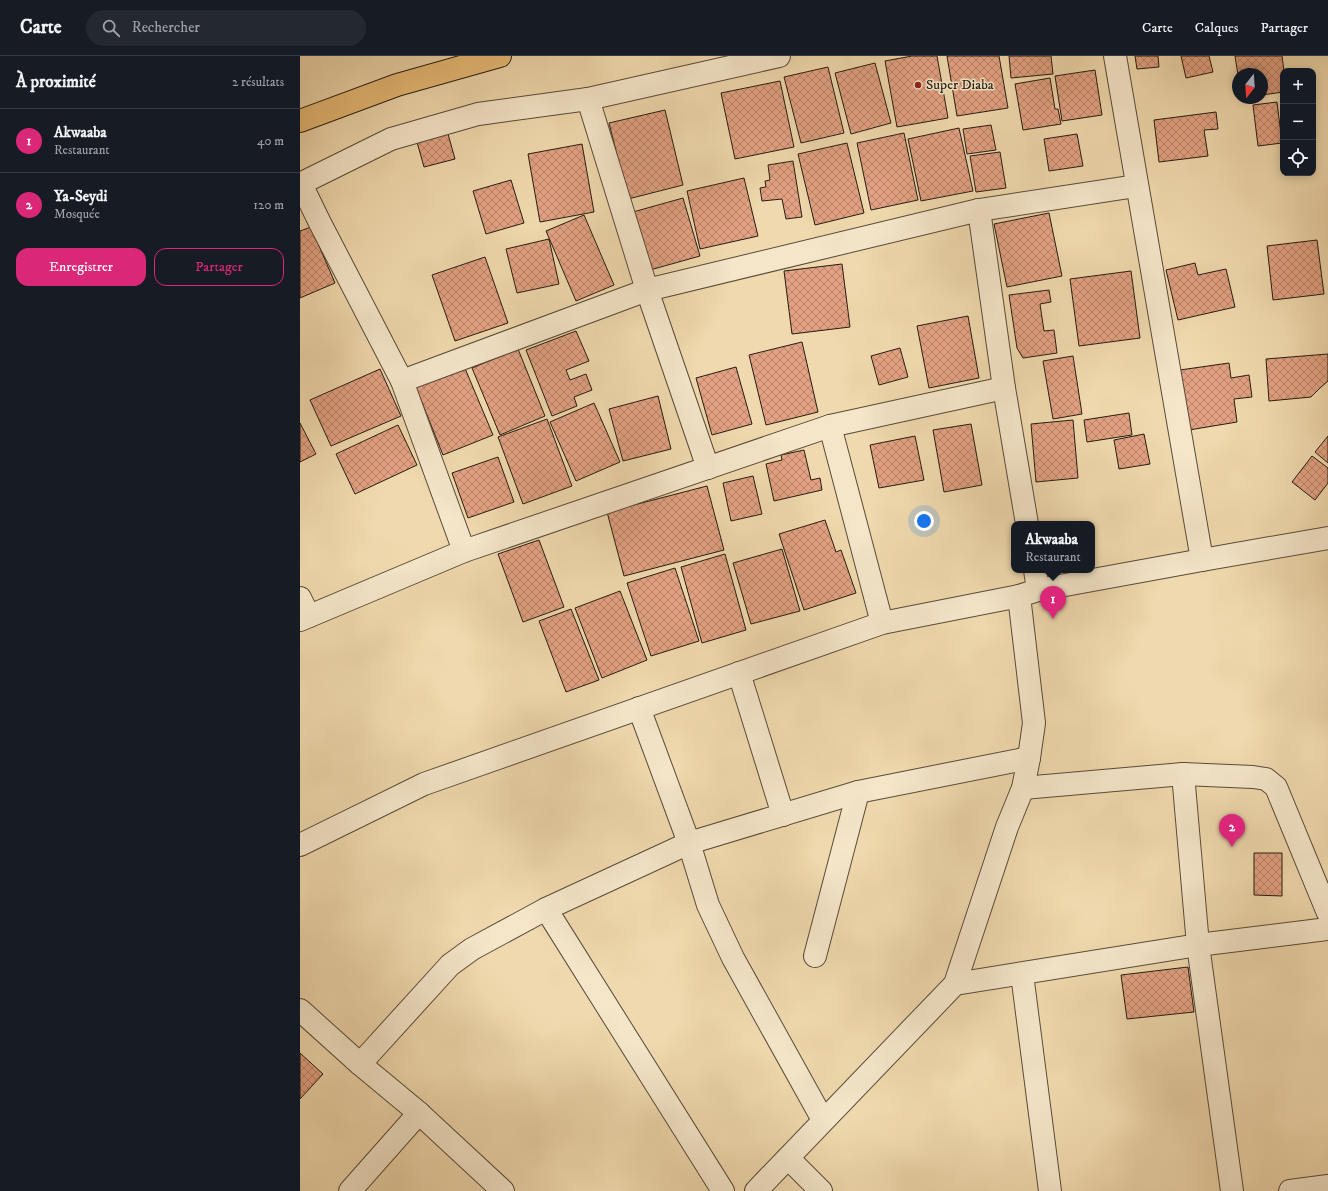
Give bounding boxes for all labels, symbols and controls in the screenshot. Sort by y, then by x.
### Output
search box [86,10,366,46]
text: Carte [20,16,62,39]
icon: search [100,17,122,39]
text: Rechercher [132,18,200,37]
text: Carte [1142,19,1173,37]
text: Calques [1195,19,1238,37]
text: Partager [1260,19,1308,37]
north arrow [1232,68,1268,104]
map controls [1280,68,1316,176]
button: + [1280,68,1316,104]
text: À proximité [16,71,96,93]
text: 2 résultats [232,74,284,90]
place label: Super Diaba [926,76,994,94]
marker: Super Diaba [913,80,923,90]
button: − [1280,104,1316,140]
text: Akwaaba [54,123,107,142]
text: 1 [27,133,31,149]
text: 40 m [257,133,284,149]
button: locate [1280,140,1316,176]
text: Restaurant [54,142,110,158]
text: Ya-Seydi [54,187,107,206]
text: 2 [26,197,32,213]
text: 120 m [253,197,284,213]
text: Mosquée [54,206,100,222]
button: Enregistrer [16,248,146,286]
button: Partager [154,248,284,286]
your location [914,511,934,531]
popup [1011,521,1095,573]
text: Akwaaba [1025,530,1078,549]
text: Restaurant [1025,549,1081,565]
pin: 1 [1040,586,1066,619]
pin: 2 [1219,814,1245,847]

